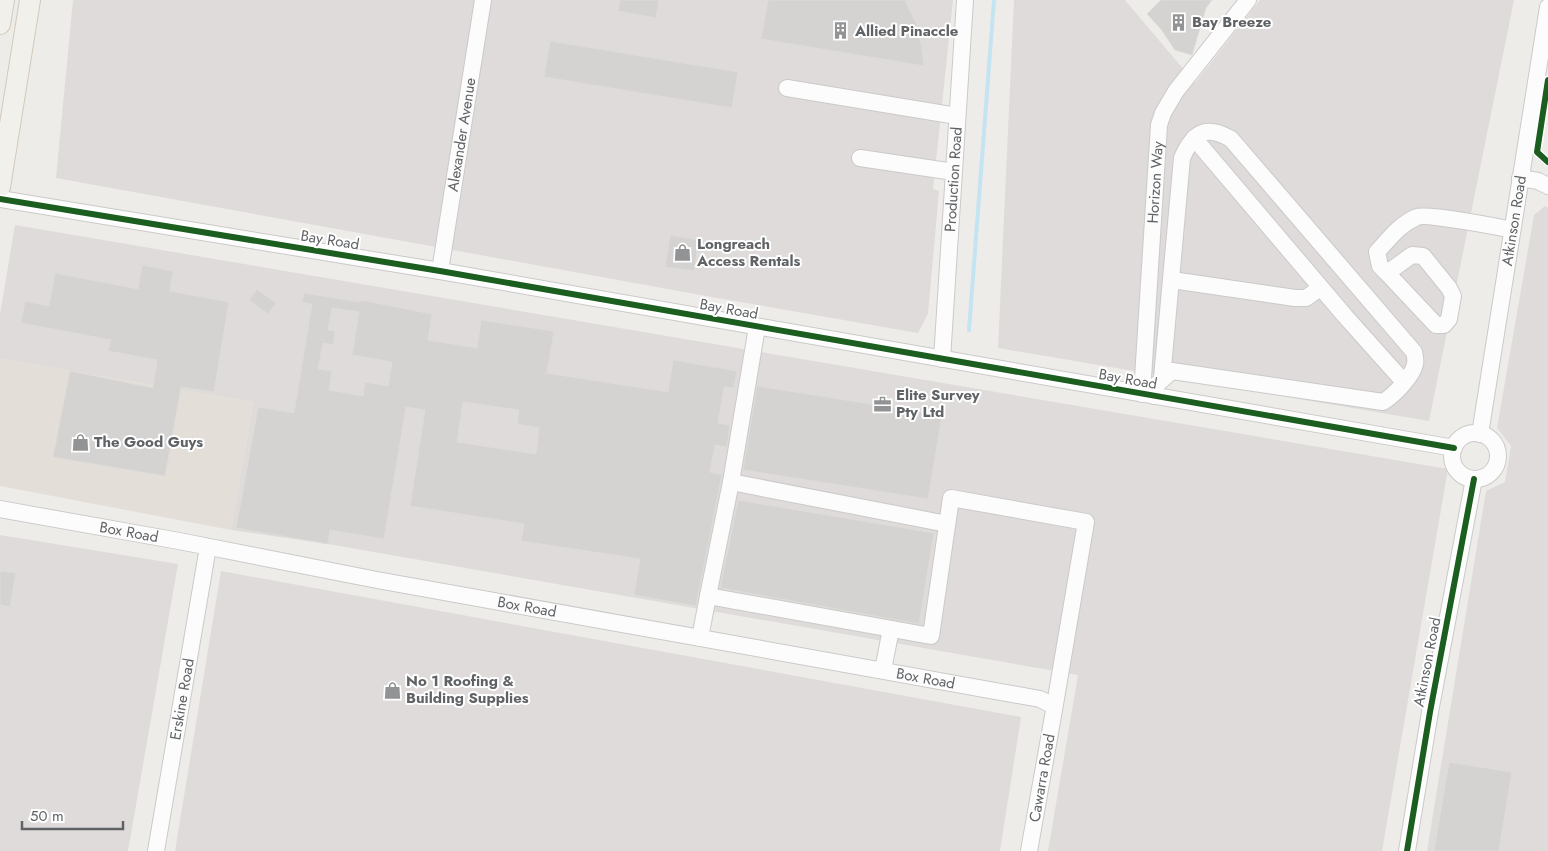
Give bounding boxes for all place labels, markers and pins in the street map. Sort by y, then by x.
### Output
place label: Bay Breeze [1192,11,1272,33]
building icon: Bay Breeze [1168,12,1188,32]
place label: Allied Pinaccle [854,20,959,42]
building icon: Allied Pinaccle [831,21,851,41]
place label: Longreach Access Rentals [696,233,800,272]
shop icon: Longreach Access Rentals [673,243,693,263]
place label: Elite Survey Pty Ltd [896,384,980,423]
office icon: Elite Survey Pty Ltd [872,394,892,414]
place label: The Good Guys [94,431,203,453]
shop icon: The Good Guys [70,432,90,452]
place label: No 1 Roofing & Building Supplies [406,670,529,709]
shop icon: No 1 Roofing & Building Supplies [382,680,402,700]

